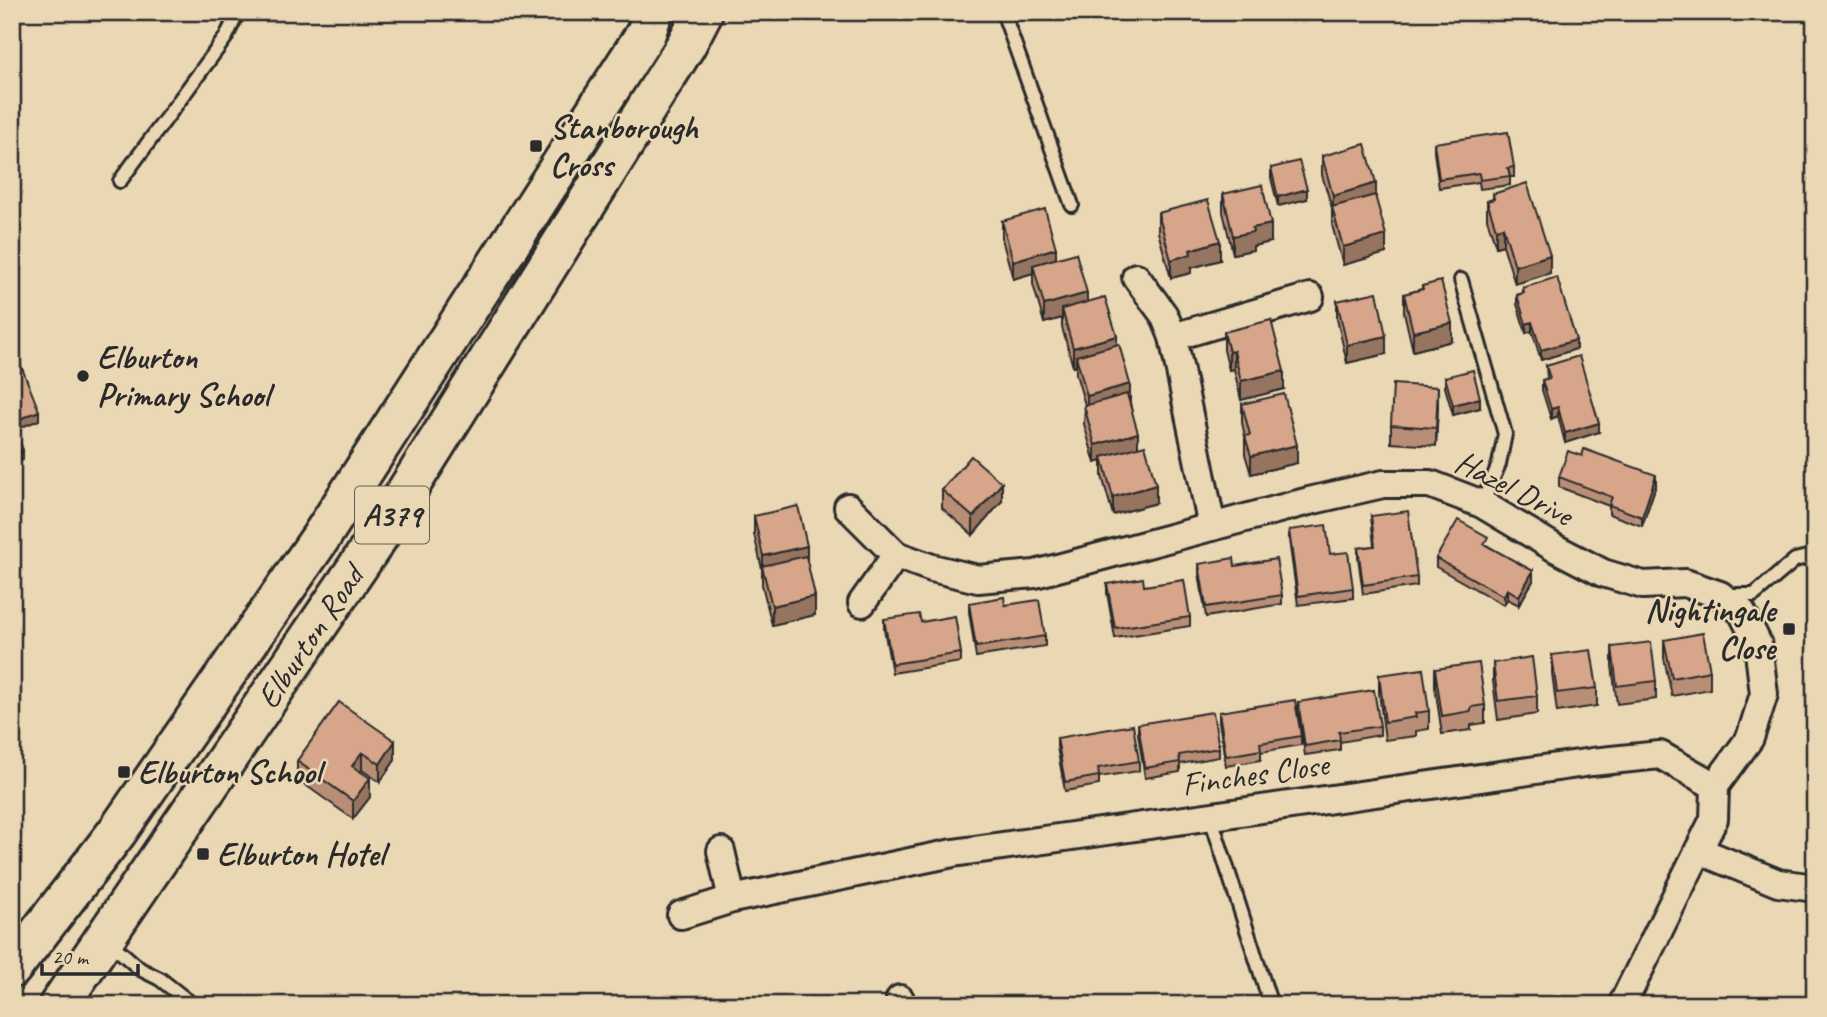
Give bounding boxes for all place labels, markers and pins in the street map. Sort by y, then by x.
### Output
place label: Stanborough Cross [550,106,698,186]
marker: Stanborough Cross [528,138,544,154]
place label: Elburton Primary School [97,336,275,416]
marker: Elburton Primary School [75,368,91,384]
place label: Nightingale Close [1645,589,1778,669]
marker: Nightingale Close [1781,621,1797,637]
place label: Elburton School [138,751,327,793]
marker: Elburton School [116,764,132,780]
place label: Elburton Hotel [217,833,390,875]
marker: Elburton Hotel [195,846,211,862]

